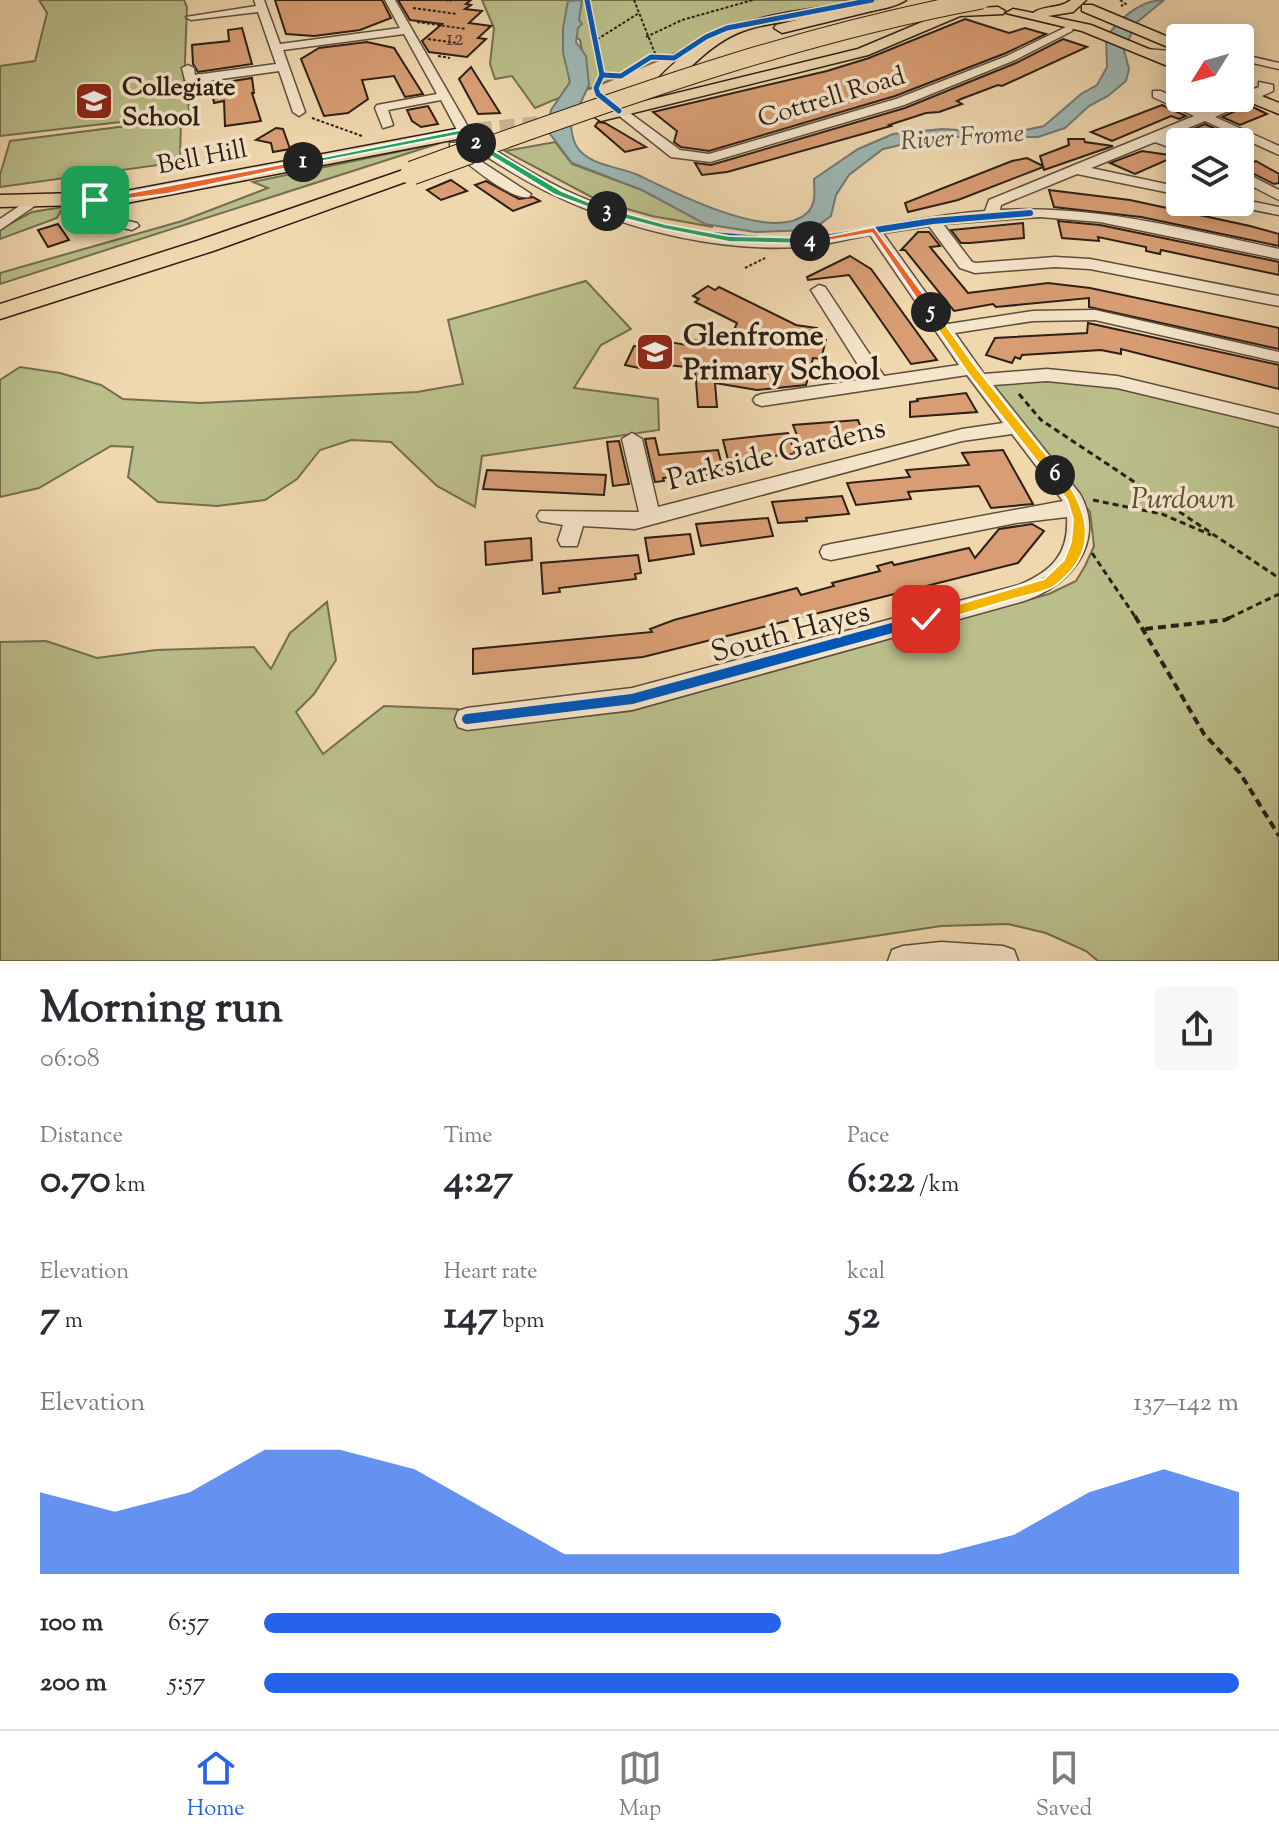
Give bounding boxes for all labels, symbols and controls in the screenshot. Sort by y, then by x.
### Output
house number: 12 [446,24,464,56]
north arrow [1166,24,1254,112]
map controls [1166,24,1254,216]
street label: Cottrell Road [753,58,910,138]
place label: Collegiate School [122,70,236,137]
school or university icon: Collegiate School [73,80,115,122]
water label: River Frome [899,116,1025,161]
pin: 2 [456,123,496,163]
text: 2 [471,127,481,159]
button: layers [1166,128,1254,216]
street label: Bell Hill [154,132,251,185]
pin: 1 [283,142,323,182]
text: 1 [299,146,307,178]
pin [61,166,129,234]
icon: arrive [73,178,117,222]
pin: 3 [587,191,627,231]
text: 3 [603,195,611,227]
pin: 4 [790,221,830,261]
text: 4 [804,225,816,257]
pin: 5 [911,292,951,332]
text: 5 [927,296,935,328]
place label: Glenfrome Primary School [683,316,880,393]
school or university icon: Glenfrome Primary School [634,331,676,373]
street label: Parkside Gardens [663,407,890,503]
pin: 6 [1035,455,1075,495]
text: 6 [1050,459,1060,491]
park label: Purdown [1131,479,1236,522]
pin [892,585,960,653]
street label: South Hayes [706,592,875,675]
icon: check [904,597,948,641]
text: Morning run [40,979,283,1042]
button: share [1155,987,1239,1071]
text: 06:08 [40,1041,100,1078]
text: Distance [40,1121,123,1153]
text: Time [444,1121,493,1153]
text: Pace [847,1121,889,1153]
text: 0.70 [40,1153,111,1210]
text: 4:27 [444,1153,513,1210]
text: 6:22 [847,1153,915,1210]
text: km [111,1170,145,1202]
text: /km [915,1170,959,1202]
text: Elevation [40,1257,129,1289]
text: Heart rate [444,1257,538,1289]
text: kcal [847,1257,885,1289]
text: 7 [40,1289,60,1346]
text: 147 [444,1289,497,1346]
text: 52 [847,1289,880,1346]
text: m [60,1306,83,1338]
text: bpm [497,1306,544,1338]
text: Elevation [40,1385,145,1422]
text: 137–142 m [1133,1385,1239,1422]
text: 100 m [40,1605,103,1642]
text: 6:57 [168,1605,209,1642]
text: 200 m [40,1665,107,1702]
text: 5:57 [168,1665,206,1702]
tab: Home [187,1746,244,1826]
tab: Map [618,1746,662,1826]
tab: Saved [1036,1746,1092,1826]

